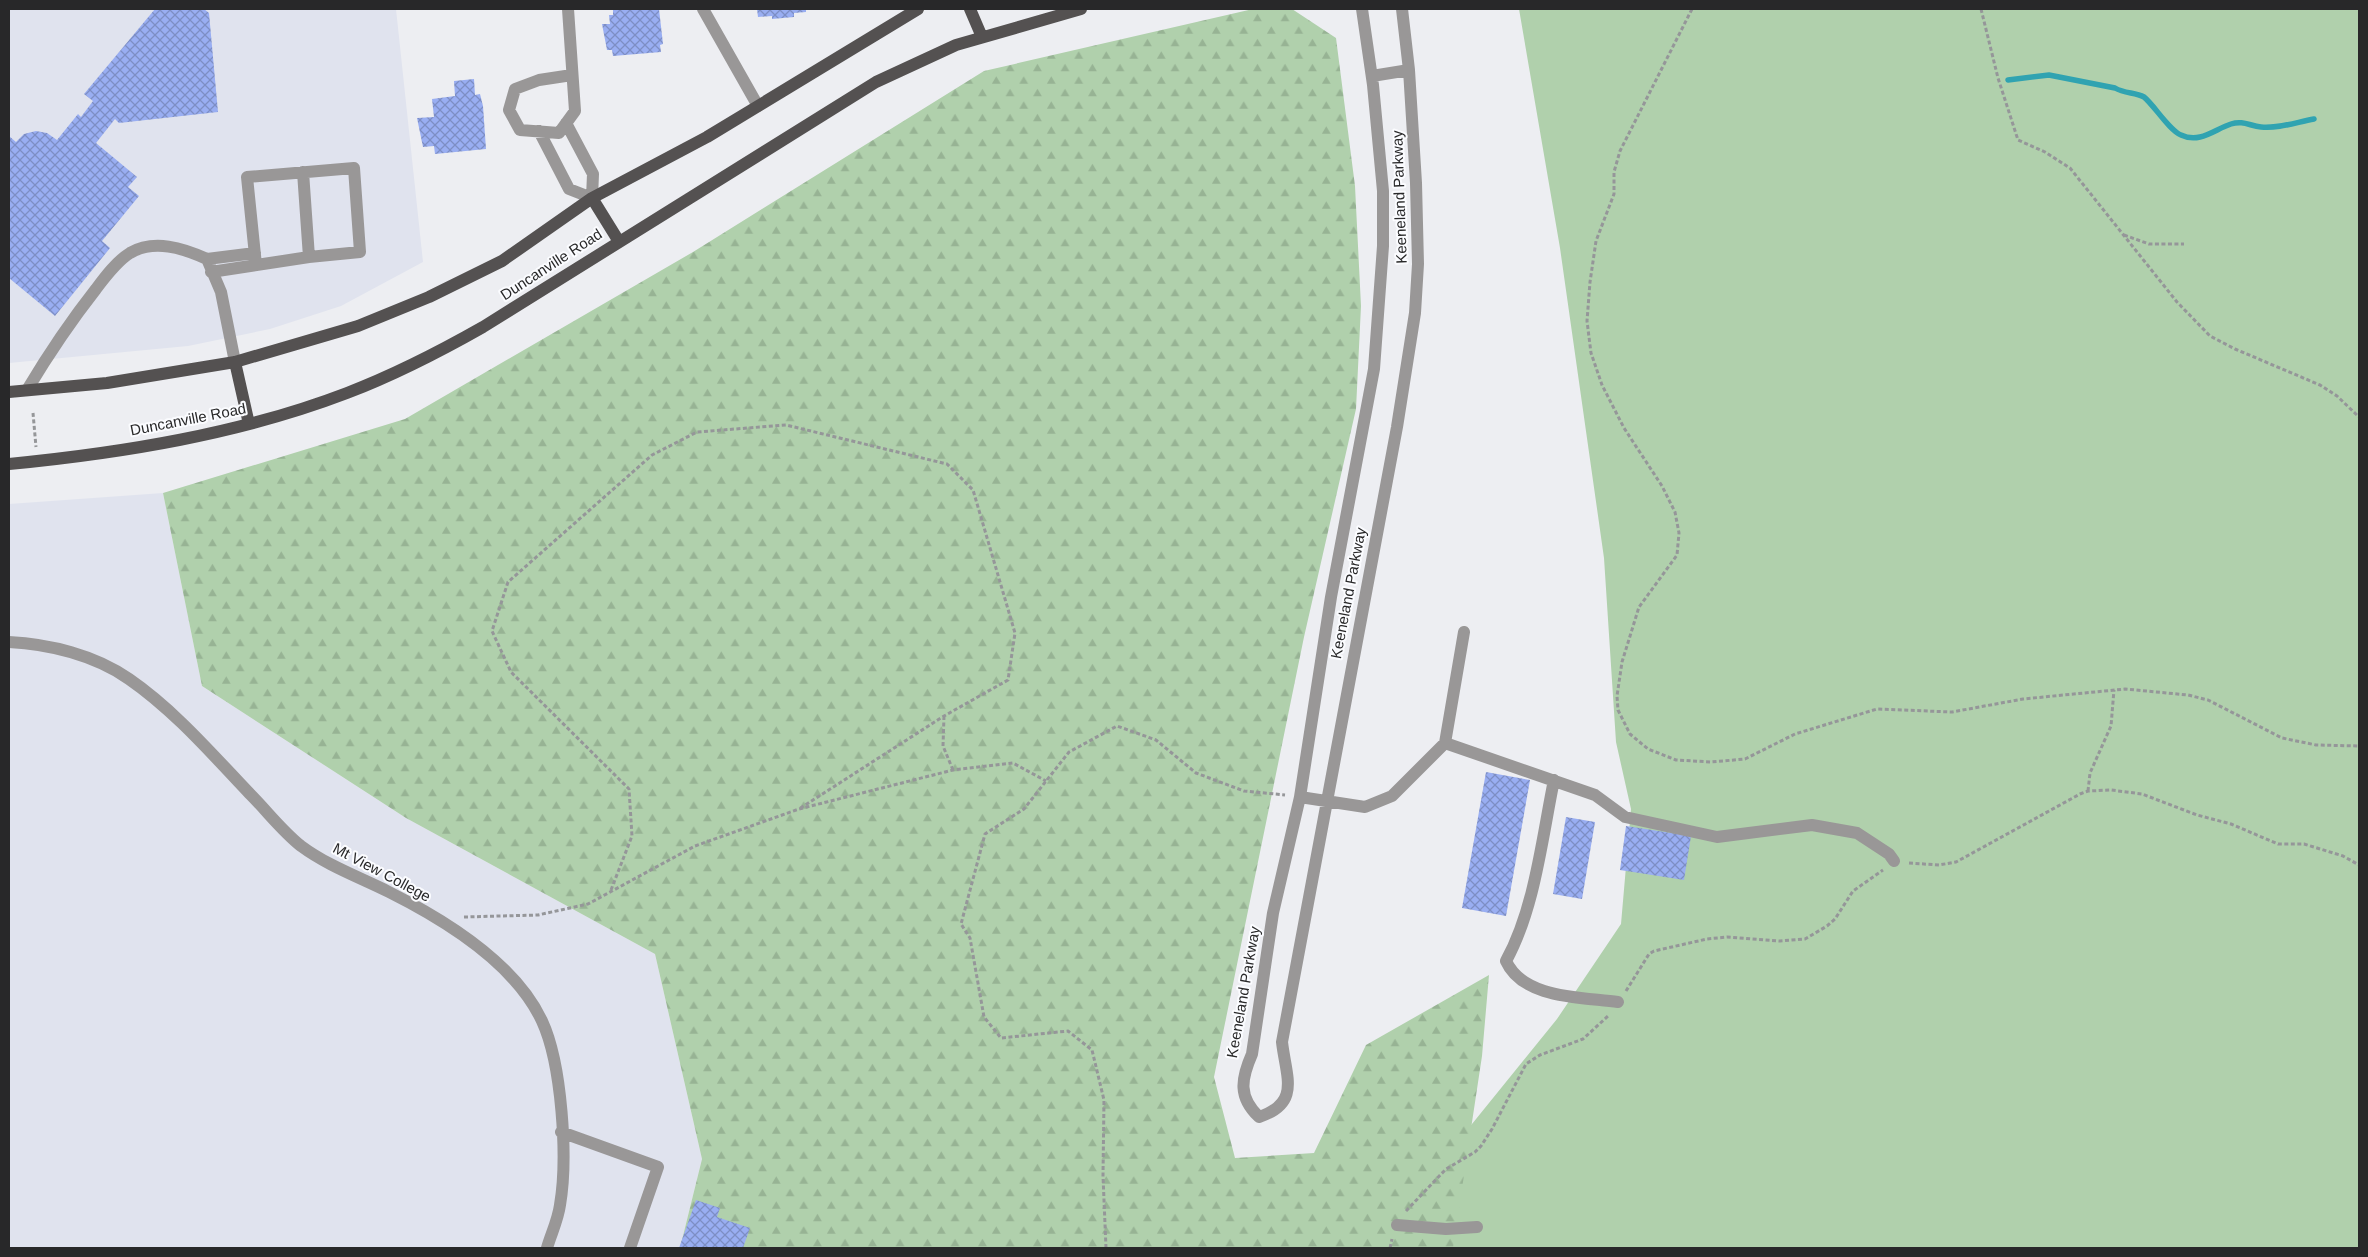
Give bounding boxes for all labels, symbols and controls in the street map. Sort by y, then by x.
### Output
street label: Keeneland Parkway [1388,130,1410,264]
street label: Duncanville Road [497,225,605,303]
street label: Duncanville Road [129,399,247,439]
street label: Keeneland Parkway [1327,525,1369,660]
street label: Mt View College [330,839,434,905]
street label: Keeneland Parkway [1223,924,1263,1059]

